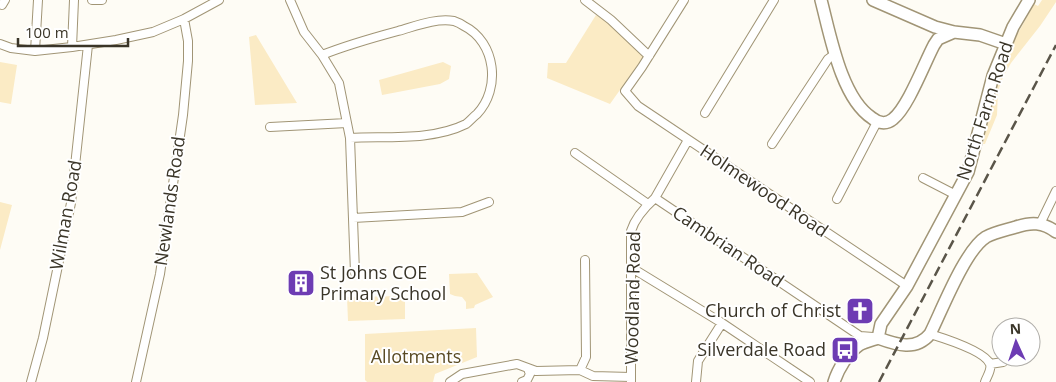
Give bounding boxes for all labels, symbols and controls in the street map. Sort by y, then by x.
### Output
scale bar [18,15,128,47]
text: 100 m [25,22,69,42]
street label: North Farm Road [950,38,1018,183]
street label: Newlands Road [148,135,190,267]
street label: Holmewood Road [696,138,833,242]
street label: Wilman Road [44,158,86,272]
street label: Cambrian Road [668,200,789,292]
street label: Woodland Road [619,231,645,365]
place label: St Johns COE Primary School [320,260,446,305]
building icon: St Johns COE Primary School [286,268,316,298]
church icon: Church of Christ [845,296,875,326]
place label: Church of Christ [705,298,841,322]
north arrow [991,317,1041,367]
text: N [1009,319,1021,338]
bus stop icon: Silverdale Road [830,335,860,365]
place label: Silverdale Road [697,337,826,361]
park label: Allotments [371,344,461,368]

